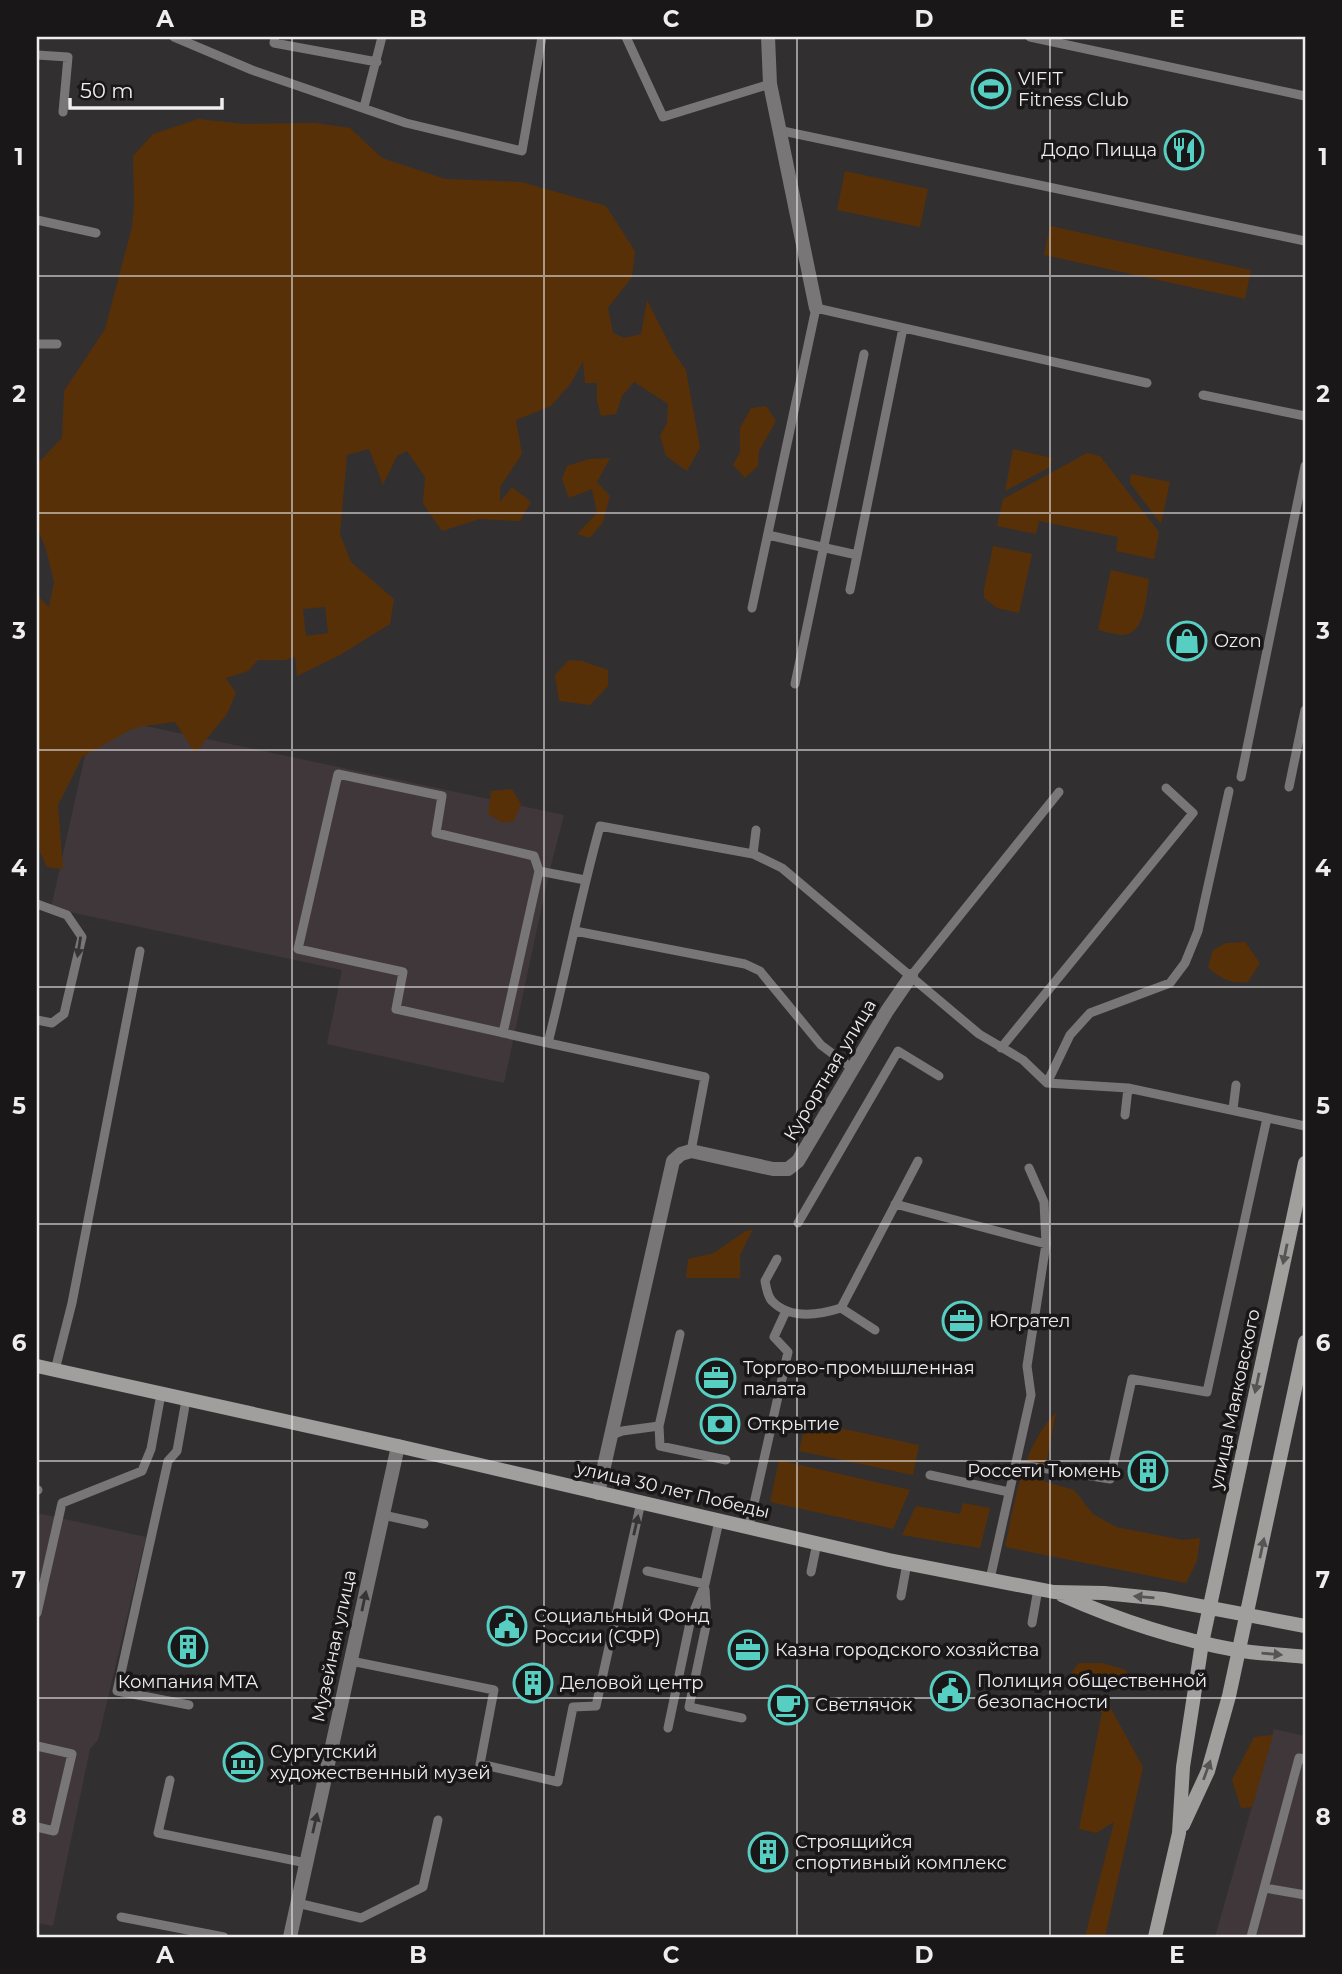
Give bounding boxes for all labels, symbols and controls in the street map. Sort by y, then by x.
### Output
text: A [155,5,174,33]
text: B [409,5,427,33]
text: C [663,5,680,33]
text: D [915,5,934,33]
text: E [1169,5,1185,33]
scale bar [70,66,222,110]
sports icon: VIFIT Fitness Club [970,68,1012,110]
place label: VIFIT Fitness Club [1018,68,1129,111]
text: 50 m [80,78,134,103]
restaurant icon: Додо Пицца [1163,129,1205,171]
place label: Додо Пицца [1041,139,1157,161]
text: 1 [14,143,24,171]
text: 1 [1318,143,1328,171]
text: 2 [12,380,26,408]
text: 2 [1316,380,1330,408]
text: 3 [11,617,26,645]
text: 3 [1315,617,1330,645]
shop icon: Ozon [1166,620,1208,662]
place label: Ozon [1214,630,1262,652]
text: 4 [11,854,27,882]
text: 4 [1315,854,1331,882]
one-way arrow [73,936,84,958]
street label: Курортная улица [779,995,881,1145]
text: 5 [12,1092,26,1120]
text: 5 [1316,1092,1330,1120]
one-way arrow [1280,1243,1291,1265]
office icon: Югрател [941,1300,983,1342]
street label: улица Маяковского [1205,1307,1265,1492]
place label: Югрател [989,1310,1070,1332]
text: 6 [12,1329,27,1357]
text: 6 [1316,1329,1331,1357]
office icon: Торгово-промышленная палата [695,1357,737,1399]
place label: Торгово-промышленная палата [743,1357,975,1400]
one-way arrow [1252,1372,1263,1394]
bank icon: Открытие [699,1403,741,1445]
place label: Открытие [747,1413,840,1435]
building icon: Россети Тюмень [1127,1450,1169,1492]
street label: улица 30 лет Победы [573,1457,772,1523]
place label: Россети Тюмень [967,1460,1121,1482]
one-way arrow [631,1514,642,1536]
one-way arrow [1257,1537,1268,1559]
text: 7 [12,1566,26,1594]
text: 7 [1316,1566,1330,1594]
street label: Музейная улица [307,1568,361,1724]
one-way arrow [358,1590,369,1612]
one-way arrow [1132,1591,1154,1602]
public building icon: Социальный Фонд России (СФР) [486,1605,528,1647]
place label: Социальный Фонд России (СФР) [534,1605,710,1648]
building icon: Компания MTA [167,1626,209,1668]
office icon: Казна городского хозяйства [727,1629,769,1671]
place label: Казна городского хозяйства [775,1639,1039,1661]
one-way arrow [1261,1649,1283,1660]
building icon: Деловой центр [512,1662,554,1704]
public building icon: Полиция общественной безопасности [929,1670,971,1712]
place label: Полиция общественной безопасности [977,1670,1207,1713]
place label: Компания MTA [118,1671,258,1693]
place label: Деловой центр [560,1672,704,1694]
cafe icon: Светлячок [767,1684,809,1726]
place label: Светлячок [815,1694,913,1716]
museum icon: Сургутский художественный музей [222,1741,264,1783]
place label: Сургутский художественный музей [270,1741,491,1784]
one-way arrow [1202,1760,1213,1781]
text: 8 [11,1803,27,1831]
text: 8 [1315,1803,1331,1831]
one-way arrow [310,1812,321,1834]
building icon: Строящийся спортивный комплекс [747,1831,789,1873]
place label: Строящийся спортивный комплекс [795,1831,1007,1874]
text: A [155,1941,174,1969]
text: B [409,1941,427,1969]
text: C [663,1941,680,1969]
text: D [915,1941,934,1969]
text: E [1169,1941,1185,1969]

